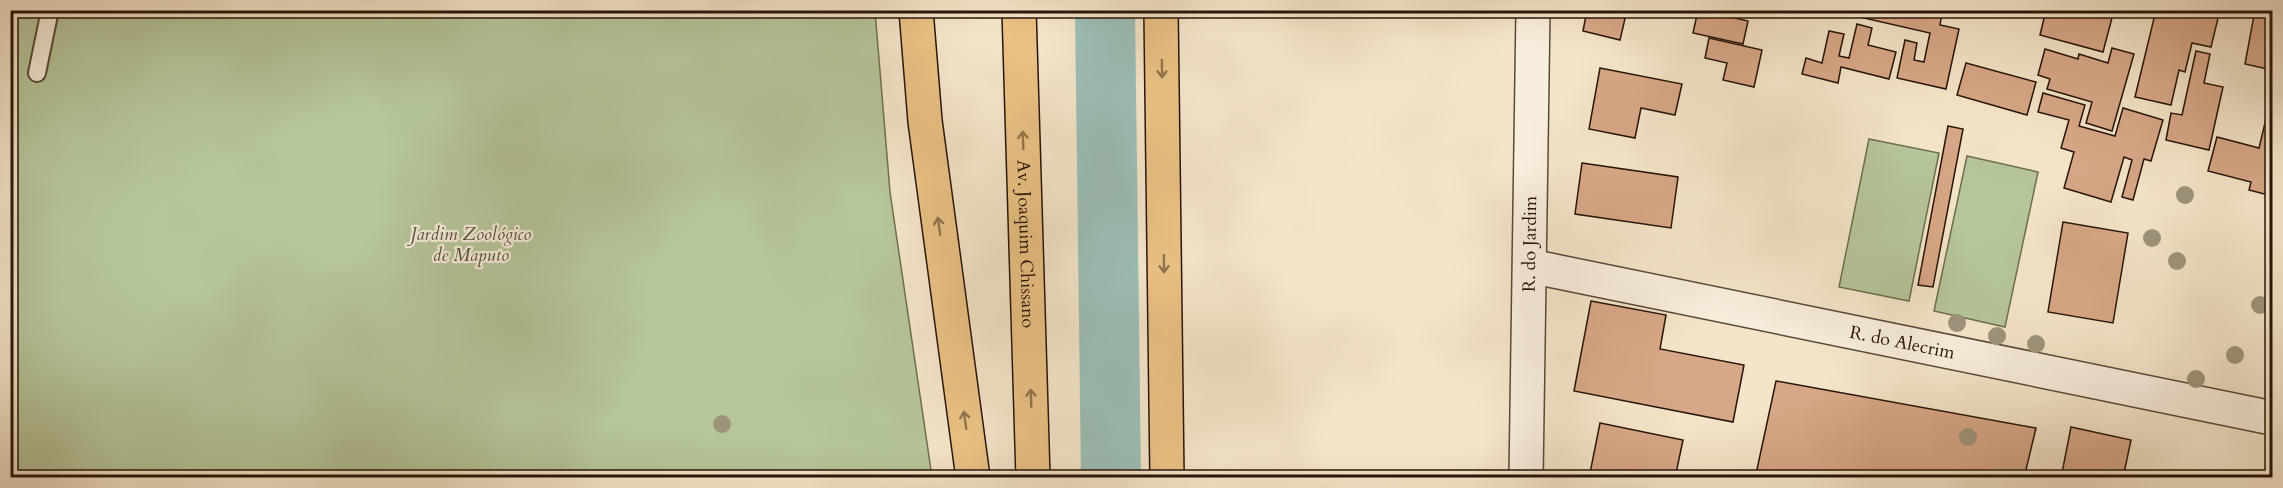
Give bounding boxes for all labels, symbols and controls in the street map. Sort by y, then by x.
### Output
one-way arrow [1156,58,1168,78]
one-way arrow [1018,131,1029,151]
street label: Av. Joaquim Chissano [1011,159,1041,329]
street label: R. do Jardim [1516,195,1543,292]
one-way arrow [934,217,945,237]
park label: Jardim Zoológico de Maputo [407,222,531,268]
one-way arrow [1159,253,1170,273]
street label: R. do Alecrim [1847,319,1958,365]
one-way arrow [1025,389,1036,409]
one-way arrow [960,410,971,430]

